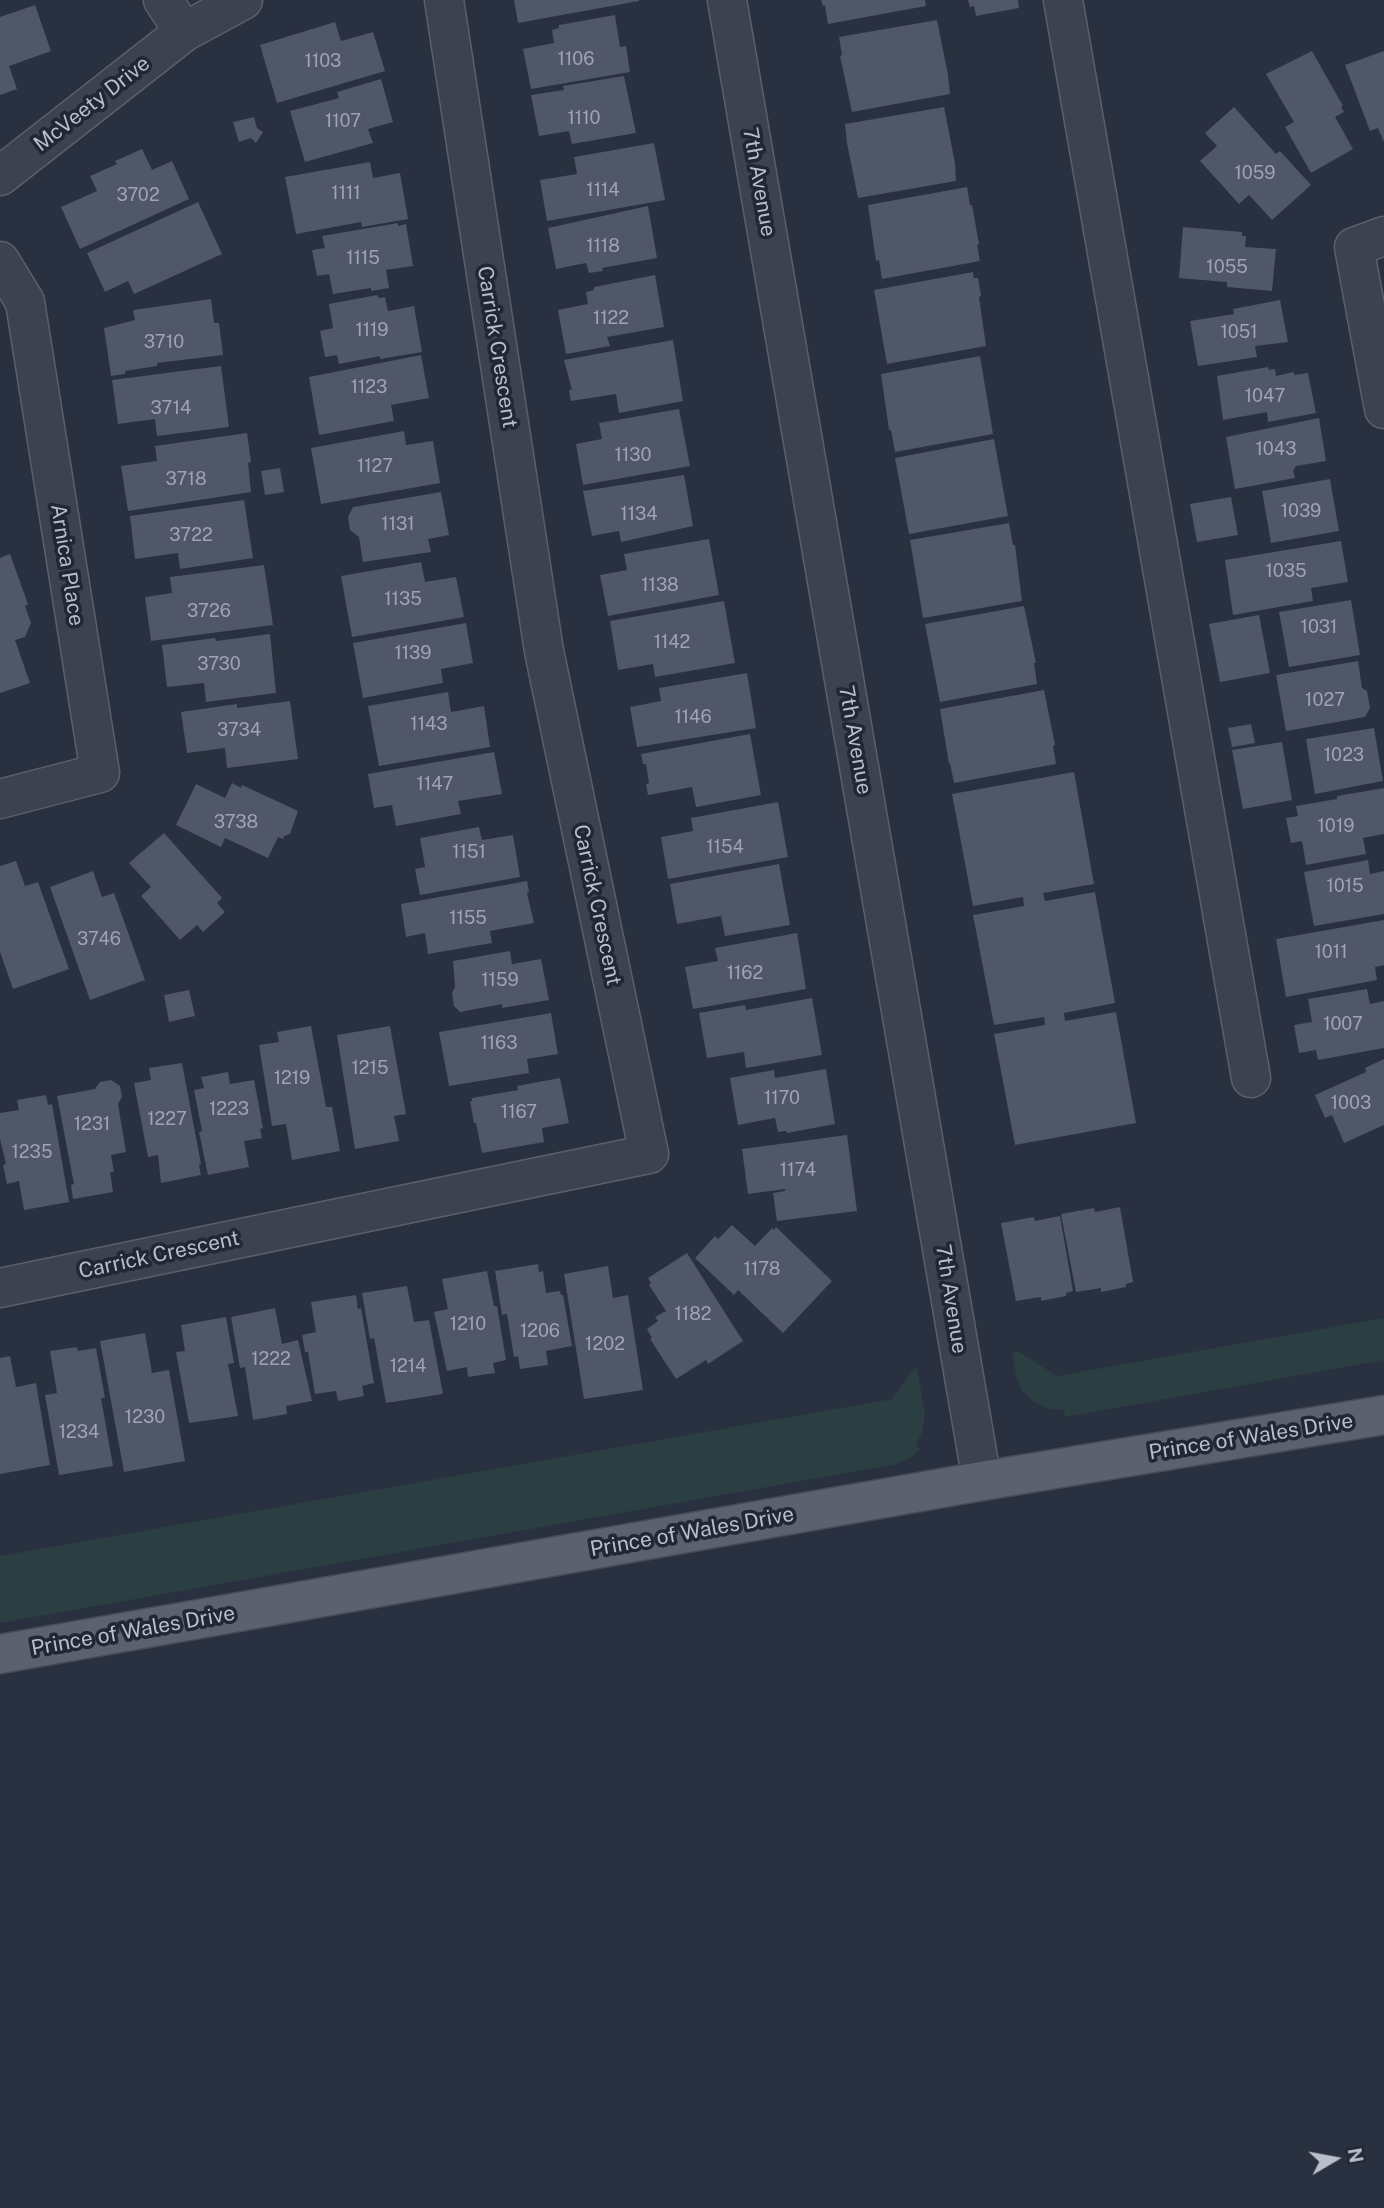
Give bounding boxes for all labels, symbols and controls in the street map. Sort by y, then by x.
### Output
house number: 1106 [558,48,594,70]
house number: 1103 [305,50,341,72]
street label: McVeety Drive [29,51,155,157]
house number: 1110 [568,107,600,129]
house number: 1107 [325,110,361,132]
street label: 7th Avenue [737,126,781,238]
house number: 1059 [1234,162,1276,184]
house number: 1114 [586,179,620,201]
house number: 1111 [331,182,361,204]
house number: 3702 [116,184,160,206]
house number: 1118 [586,235,620,257]
house number: 1115 [346,247,380,269]
house number: 1055 [1206,256,1248,278]
street label: Carrick Crescent [472,264,522,430]
house number: 1122 [593,307,629,329]
house number: 1119 [355,319,389,341]
house number: 1051 [1220,321,1258,343]
house number: 3710 [144,331,184,353]
house number: 1123 [351,376,387,398]
house number: 1047 [1245,385,1285,407]
house number: 3714 [151,397,191,419]
house number: 1043 [1256,438,1296,460]
house number: 1130 [615,444,651,466]
house number: 1127 [357,455,393,477]
house number: 3718 [165,468,207,490]
house number: 1039 [1281,500,1321,522]
street label: Arnica Place [45,502,89,628]
house number: 1134 [620,503,658,525]
house number: 1131 [381,513,415,535]
house number: 3722 [169,524,213,546]
house number: 1035 [1265,560,1307,582]
house number: 1138 [641,574,679,596]
house number: 1135 [384,588,422,610]
house number: 3726 [187,600,231,622]
house number: 1031 [1301,616,1337,638]
house number: 1142 [654,631,690,653]
house number: 1139 [394,642,432,664]
house number: 3730 [197,653,241,675]
street label: 7th Avenue [833,684,877,796]
house number: 1027 [1305,689,1345,711]
house number: 1146 [674,706,712,728]
house number: 1143 [410,713,448,735]
house number: 3734 [217,719,261,741]
house number: 1023 [1324,744,1364,766]
house number: 1147 [417,773,453,795]
house number: 3738 [214,811,258,833]
house number: 1019 [1318,815,1354,837]
street label: Carrick Crescent [568,822,626,988]
house number: 1154 [706,836,744,858]
house number: 1151 [452,841,486,863]
house number: 1015 [1326,875,1364,897]
house number: 1155 [449,907,487,929]
house number: 3746 [77,928,121,950]
house number: 1011 [1315,941,1347,963]
house number: 1162 [727,962,763,984]
house number: 1159 [481,969,519,991]
house number: 1007 [1323,1013,1363,1035]
house number: 1163 [480,1032,518,1054]
house number: 1215 [352,1057,388,1079]
house number: 1219 [274,1067,310,1089]
house number: 1170 [764,1087,800,1109]
house number: 1003 [1331,1092,1371,1114]
house number: 1223 [209,1098,249,1120]
house number: 1167 [501,1101,537,1123]
house number: 1227 [147,1108,187,1130]
house number: 1231 [74,1113,110,1135]
house number: 1235 [12,1141,52,1163]
house number: 1174 [780,1159,816,1181]
street label: Carrick Crescent [76,1226,242,1284]
street label: 7th Avenue [930,1243,972,1355]
house number: 1178 [744,1258,780,1280]
house number: 1182 [674,1303,712,1325]
house number: 1210 [450,1313,486,1335]
house number: 1206 [520,1320,560,1342]
house number: 1202 [585,1333,625,1355]
house number: 1222 [251,1348,291,1370]
house number: 1214 [390,1355,426,1377]
house number: 1230 [125,1406,165,1428]
street label: Prince of Wales Drive [1147,1408,1355,1466]
house number: 1234 [59,1421,99,1443]
street label: Prince of Wales Drive [588,1502,796,1562]
street label: Prince of Wales Drive [29,1601,237,1661]
north arrow [1300,2124,1370,2194]
text: N [1344,2146,1368,2165]

